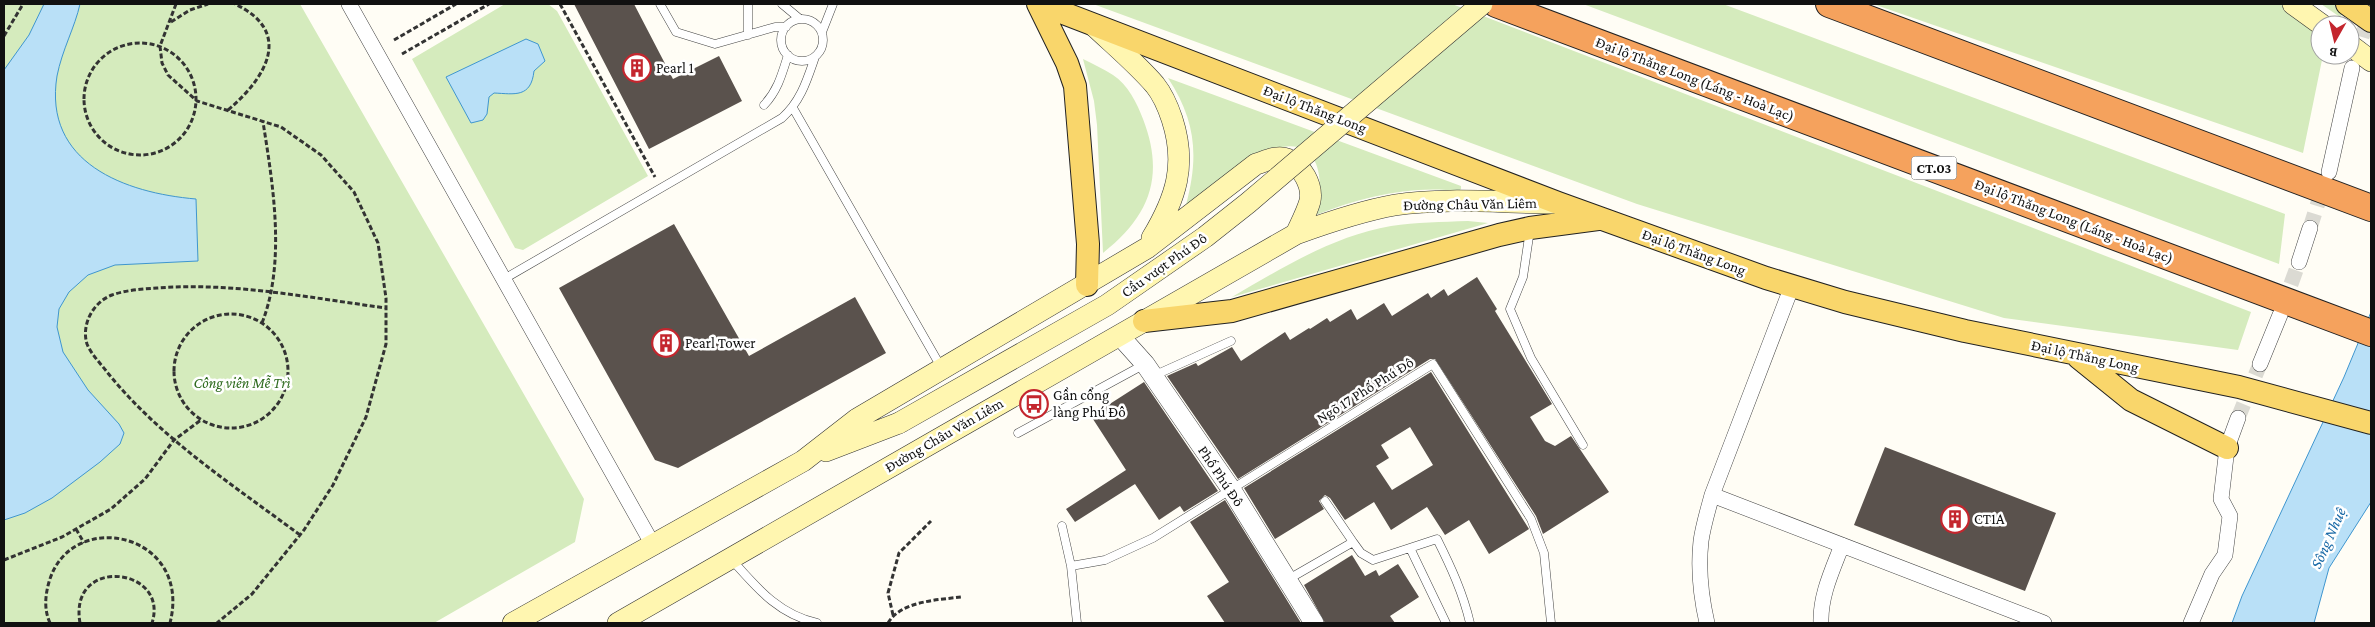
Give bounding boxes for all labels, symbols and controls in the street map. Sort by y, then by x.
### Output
north arrow [2310,15,2360,65]
street label: Đại lộ Thăng Long (Láng - Hoà Lạc) [1593,34,1796,125]
text: B [2328,44,2338,61]
building icon: Pearl 1 [622,53,652,83]
place label: Pearl 1 [656,60,694,76]
street label: Đại lộ Thăng Long [1261,82,1369,137]
road number: CT.03 [1912,156,1956,180]
street label: Đại lộ Thăng Long (Láng - Hoà Lạc) [1972,176,2175,267]
street label: Đường Châu Văn Liêm [1403,195,1537,214]
street label: Đại lộ Thăng Long [1640,226,1748,279]
street label: Cầu vượt Phú Đô [1118,229,1210,301]
building icon: Pearl Tower [651,328,681,358]
place label: Pearl Tower [685,335,756,351]
street label: Đại lộ Thăng Long [2030,337,2140,376]
street label: Ngõ 17 Phố Phú Đô [1313,353,1417,427]
park label: Công viên Mễ Trì [193,375,291,392]
place label: Gần cổng làng Phú Đô [1053,386,1126,421]
bus stop icon: Gần cổng làng Phú Đô [1019,389,1049,419]
street label: Đường Châu Văn Liêm [882,395,1006,476]
street label: Phố Phú Đô [1195,442,1248,509]
building icon: CT1A [1940,504,1970,534]
water label: Sông Nhuệ [2307,504,2350,571]
place label: CT1A [1974,511,2005,527]

